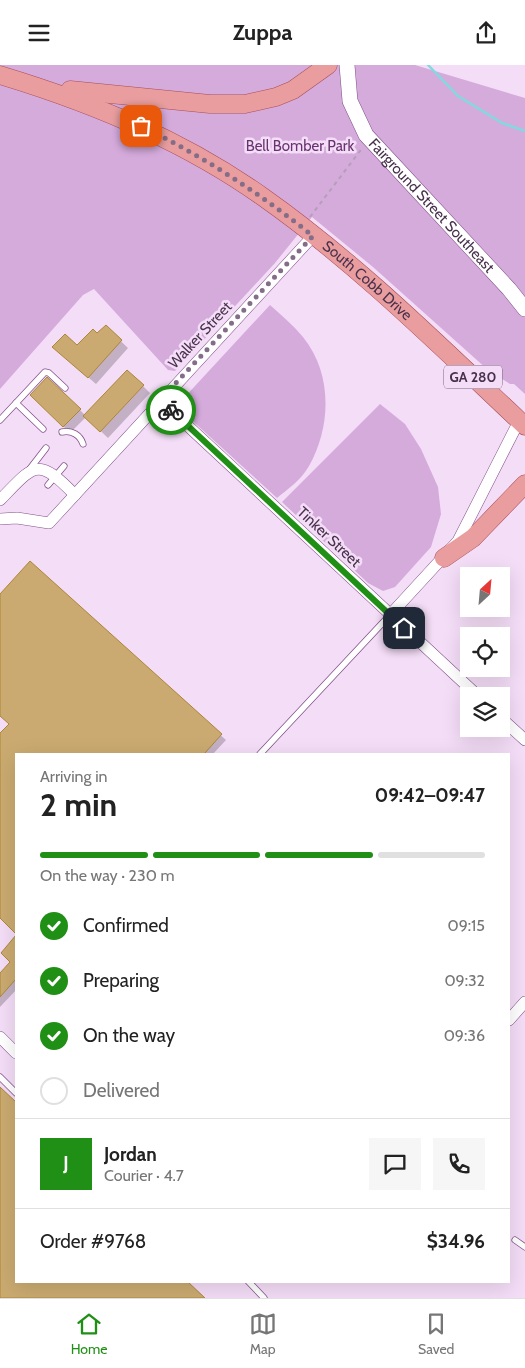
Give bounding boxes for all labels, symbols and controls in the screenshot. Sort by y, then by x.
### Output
icon: menu [25,19,53,47]
text: Zuppa [233,19,292,46]
icon: share [472,19,500,47]
pin [120,105,162,147]
icon: bag [127,112,155,140]
street label: Fairground Street Southeast [365,135,498,276]
park label: Bell Bomber Park [246,137,355,155]
street label: South Cobb Drive [319,237,416,324]
street label: Walker Street [164,298,236,372]
road number: GA 280 [444,365,502,389]
courier [146,385,196,435]
icon: bike [157,396,185,424]
street label: Tinker Street [294,503,364,571]
north arrow [460,567,510,617]
map controls [460,567,510,737]
pin [383,607,425,649]
icon: home [390,614,418,642]
button: locate [460,627,510,677]
button: layers [460,687,510,737]
text: Arriving in [40,767,107,786]
text: 09:42–09:47 [375,784,485,807]
text: 2 min [40,785,117,824]
text: On the way · 230 m [40,866,174,885]
icon: check [40,912,68,940]
text: Confirmed [83,914,169,937]
text: 09:15 [448,916,485,935]
icon: check [40,967,68,995]
text: Preparing [83,969,159,992]
text: 09:32 [444,971,485,990]
icon: check [40,1022,68,1050]
text: On the way [83,1024,175,1047]
text: 09:36 [444,1026,485,1045]
text: Delivered [83,1079,160,1102]
button: chat [369,1138,421,1190]
button: phone [433,1138,485,1190]
text: Jordan [104,1143,157,1166]
text: J [63,1152,69,1175]
text: Courier · 4.7 [104,1166,184,1185]
text: Order #9768 [40,1230,146,1253]
text: $34.96 [427,1230,485,1253]
tab: Home [71,1310,107,1358]
tab: Map [249,1310,277,1358]
tab: Saved [418,1310,454,1358]

